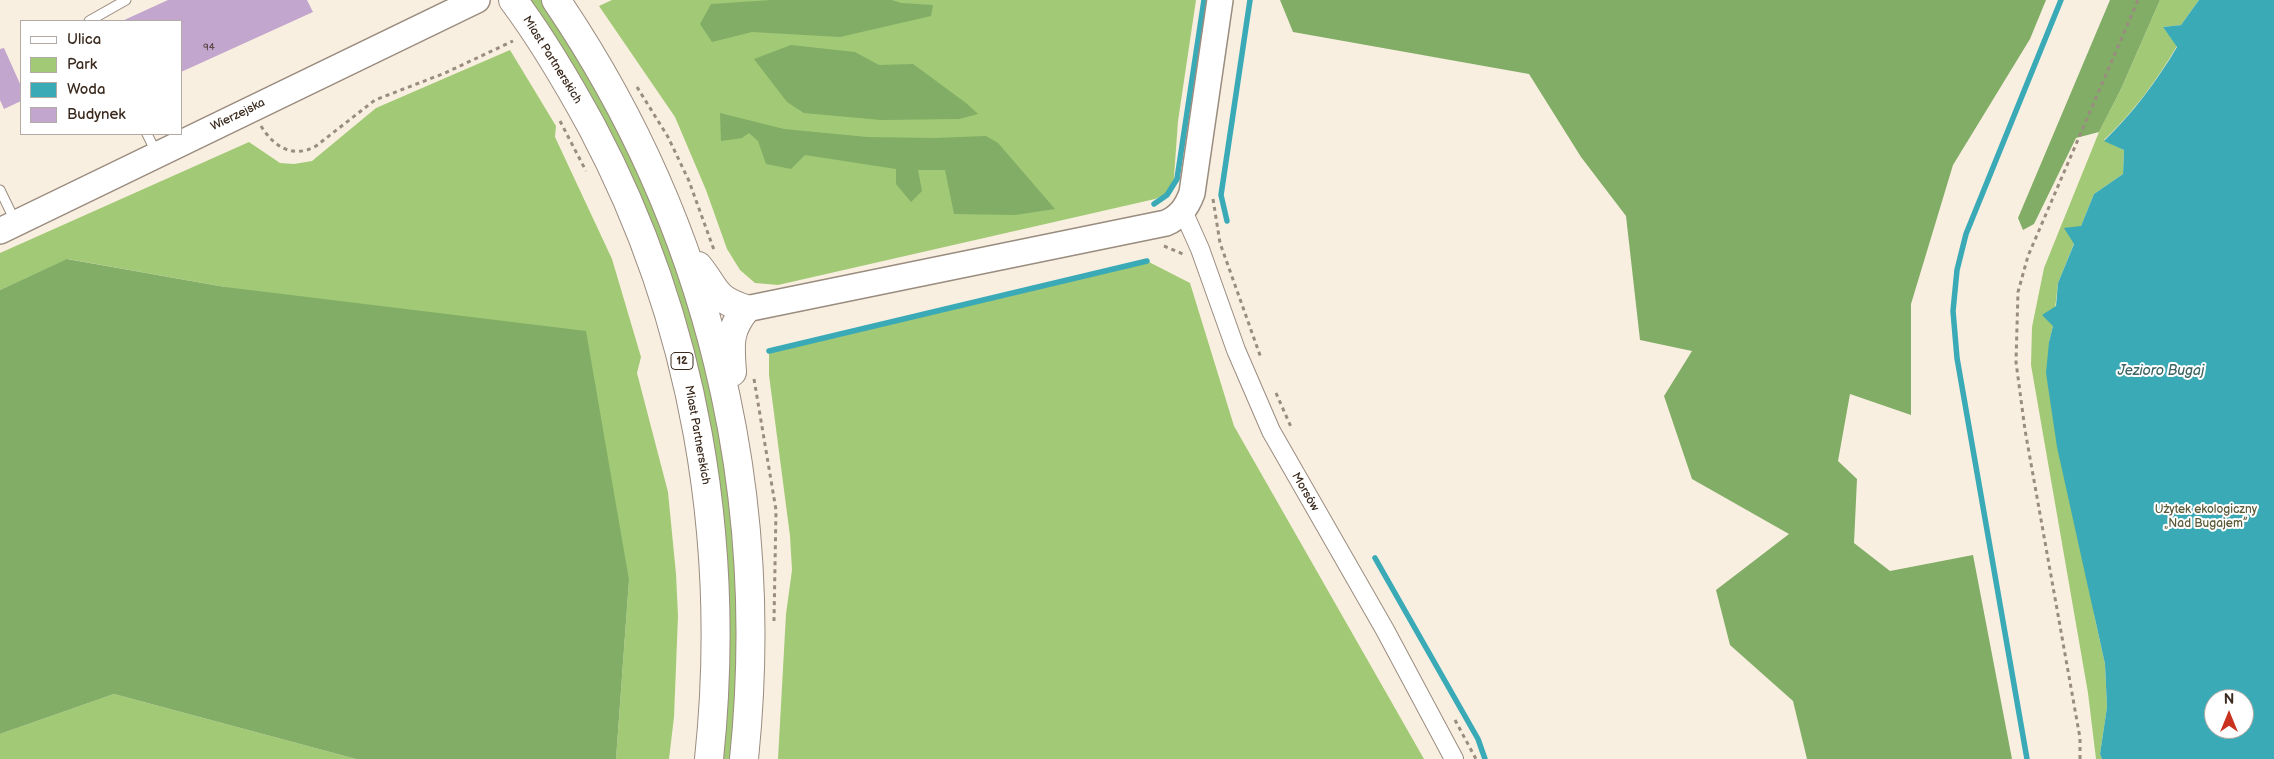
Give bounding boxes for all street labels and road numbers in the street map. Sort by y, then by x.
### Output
street label: Miast Partnerskich [519,13,585,107]
street label: Wierzejska [208,96,268,134]
road number: 12 [671,352,693,370]
street label: Miast Partnerskich [681,384,713,486]
street label: Morsów [1288,470,1322,514]

